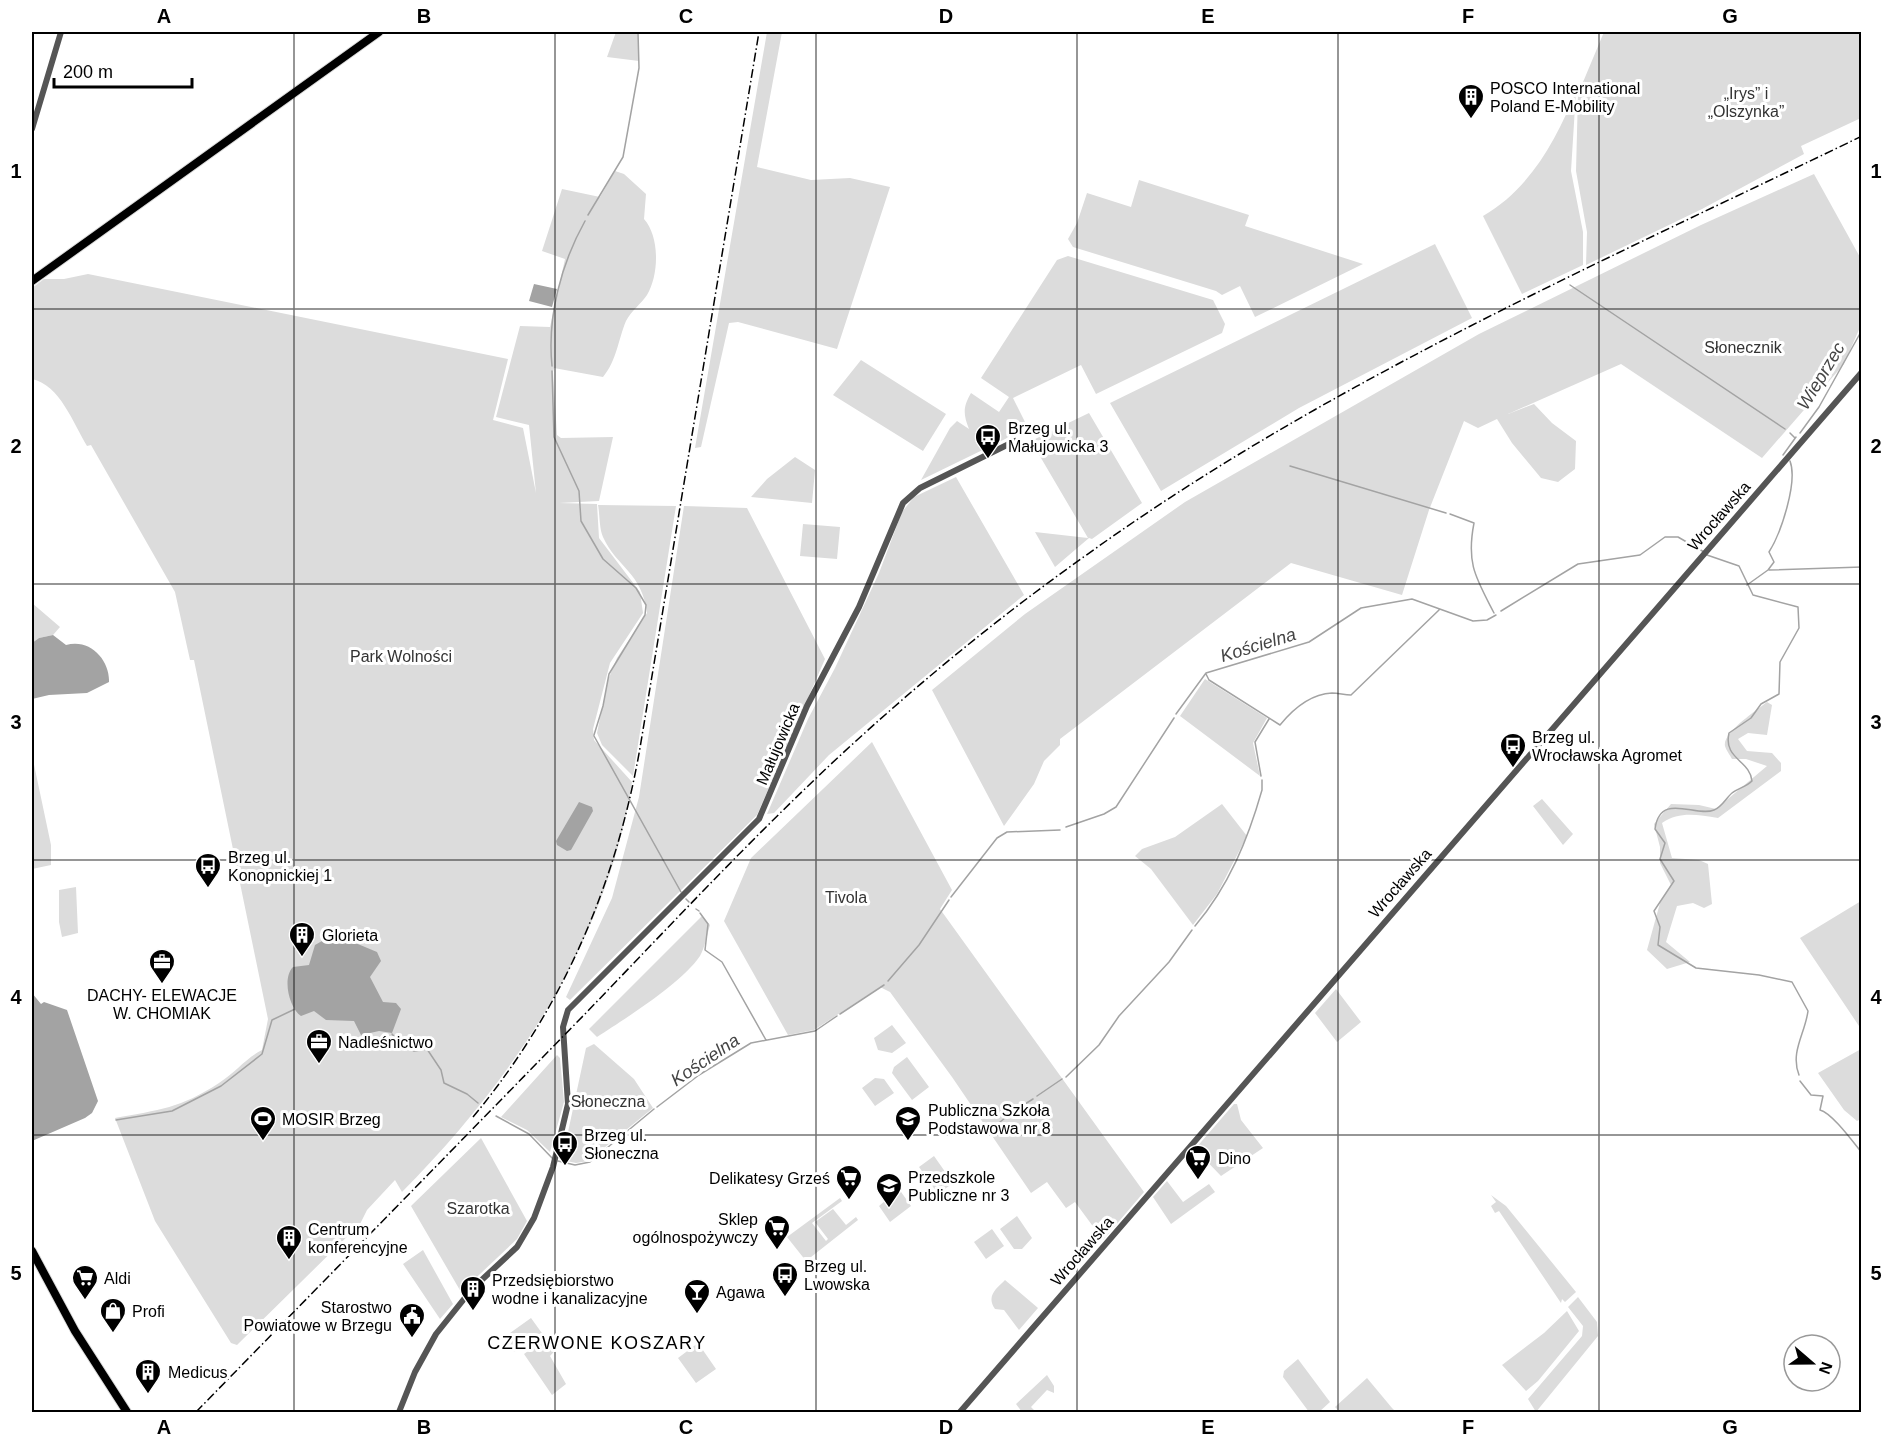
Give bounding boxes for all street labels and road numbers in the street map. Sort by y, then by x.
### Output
street label: Wrocławska [1684,478,1754,554]
street label: Małujowicka [753,700,803,787]
street label: Wrocławska [1365,845,1435,921]
street label: Wrocławska [1047,1213,1117,1289]

